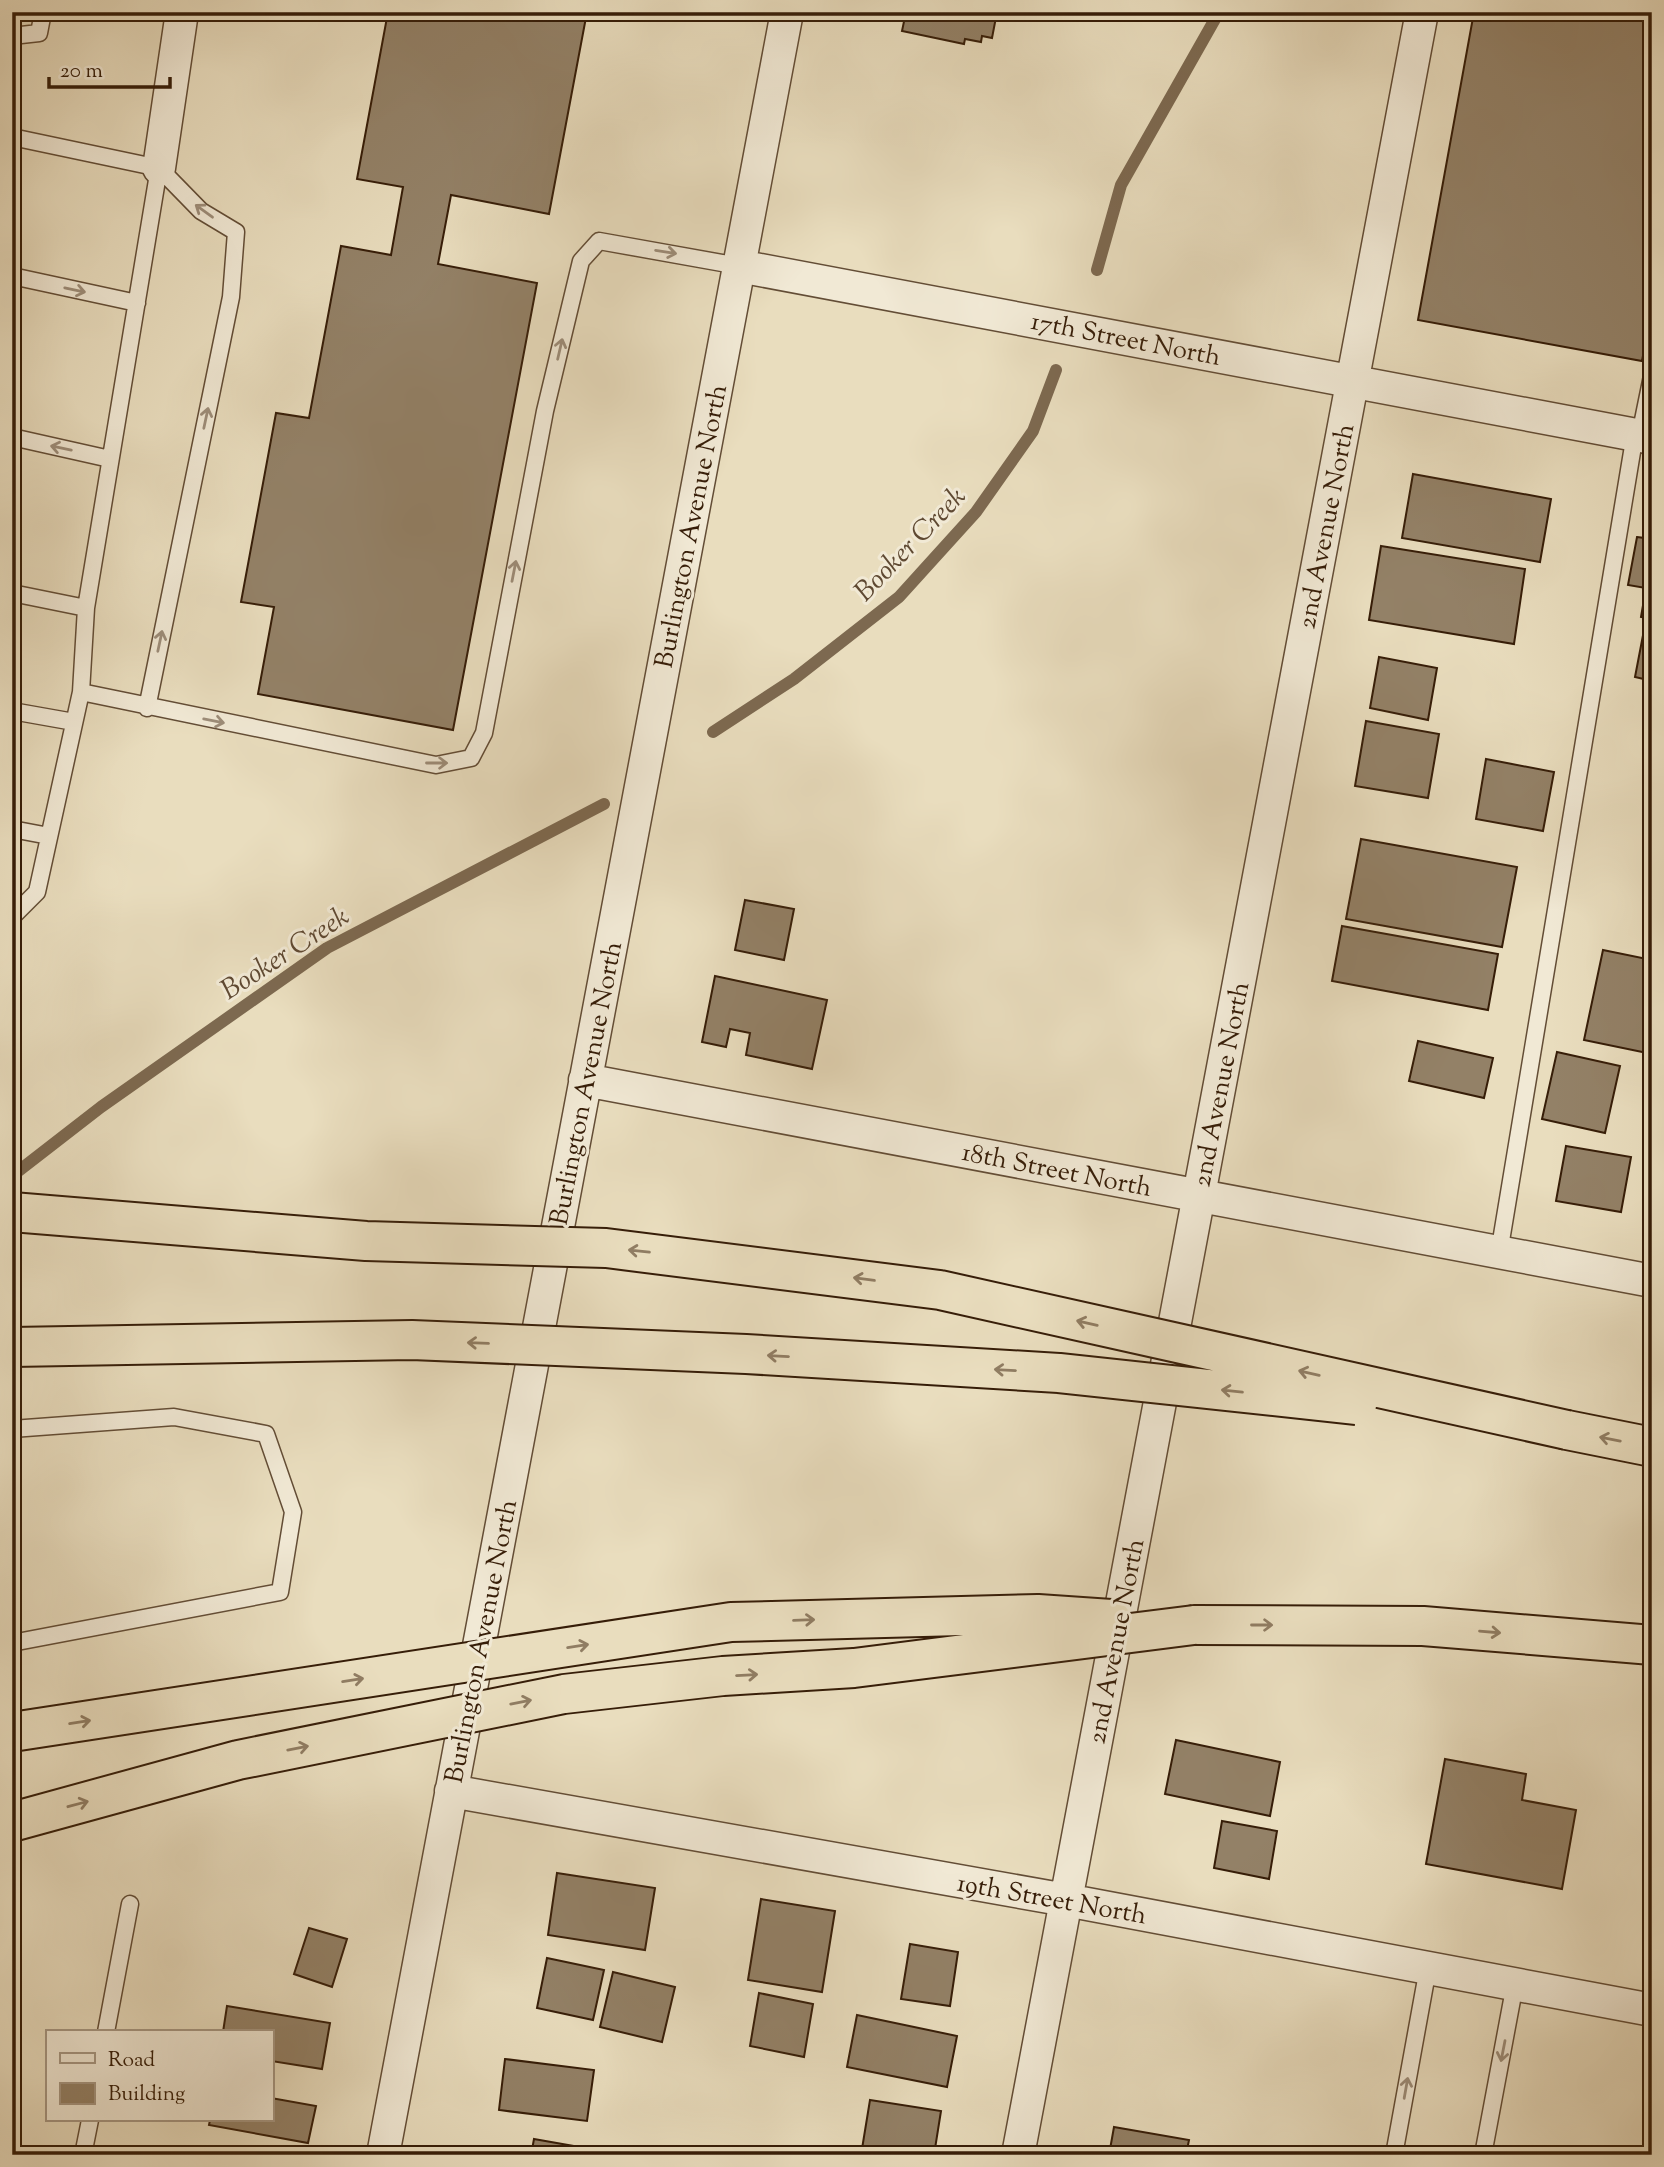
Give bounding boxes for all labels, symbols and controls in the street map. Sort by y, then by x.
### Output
scale bar [49,46,170,90]
text: 20 m [60,57,103,87]
one-way arrow [195,204,214,219]
one-way arrow [655,246,677,259]
one-way arrow [63,283,86,297]
street label: 17th Street North [1027,304,1224,377]
one-way arrow [554,338,567,361]
street label: Burlington Avenue North [647,381,738,672]
one-way arrow [200,407,214,430]
street label: 2nd Avenue North [1289,421,1365,632]
one-way arrow [50,440,73,454]
water label: Booker Creek [846,479,976,611]
one-way arrow [508,561,522,583]
one-way arrow [154,630,168,653]
one-way arrow [202,714,225,728]
one-way arrow [425,756,448,770]
water label: Booker Creek [214,898,358,1011]
street label: Burlington Avenue North [542,938,633,1229]
street label: 2nd Avenue North [1184,979,1260,1190]
street label: 18th Street North [958,1135,1155,1208]
one-way arrow [628,1244,650,1257]
one-way arrow [853,1273,876,1286]
one-way arrow [1077,1315,1099,1328]
one-way arrow [466,1336,489,1349]
one-way arrow [767,1349,790,1362]
one-way arrow [994,1363,1017,1376]
one-way arrow [1298,1365,1321,1379]
one-way arrow [1221,1385,1244,1398]
one-way arrow [1599,1431,1621,1445]
street label: Burlington Avenue North [437,1496,528,1787]
street label: 2nd Avenue North [1079,1536,1155,1747]
one-way arrow [792,1614,815,1627]
one-way arrow [1251,1618,1274,1632]
one-way arrow [1478,1626,1500,1639]
one-way arrow [566,1639,589,1652]
one-way arrow [735,1668,758,1681]
one-way arrow [341,1673,364,1686]
one-way arrow [509,1695,532,1709]
one-way arrow [68,1715,91,1728]
one-way arrow [286,1740,309,1754]
one-way arrow [66,1797,89,1810]
street label: 19th Street North [954,1866,1149,1935]
legend [46,2030,273,2122]
one-way arrow [1495,2039,1509,2062]
text: Road [108,2046,155,2076]
one-way arrow [1400,2077,1414,2100]
text: Building [108,2080,185,2110]

